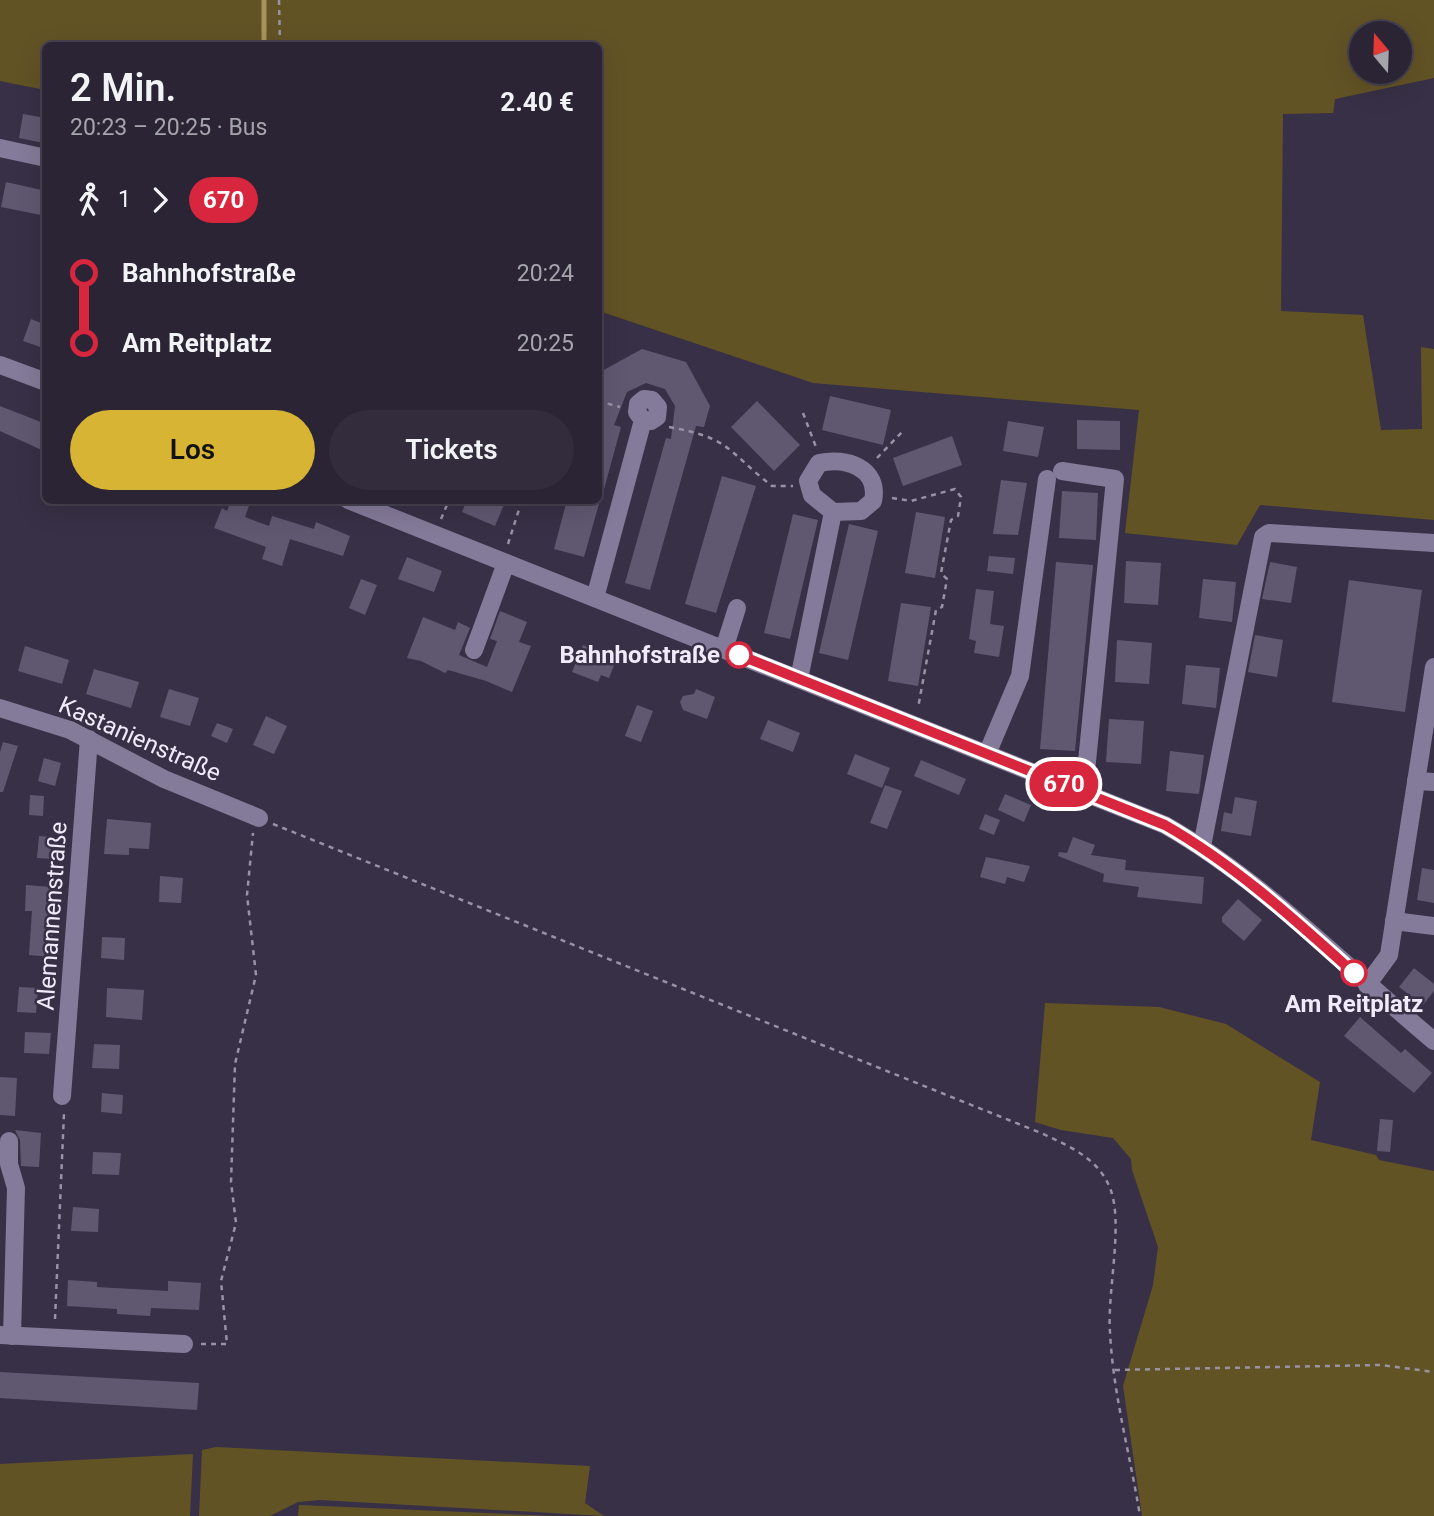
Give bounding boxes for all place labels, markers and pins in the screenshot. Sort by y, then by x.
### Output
place label: Bahnhofstraße [560,641,720,669]
marker: Bahnhofstraße [726,642,752,668]
marker: Am Reitplatz [1341,960,1367,986]
place label: Am Reitplatz [1285,990,1423,1018]

